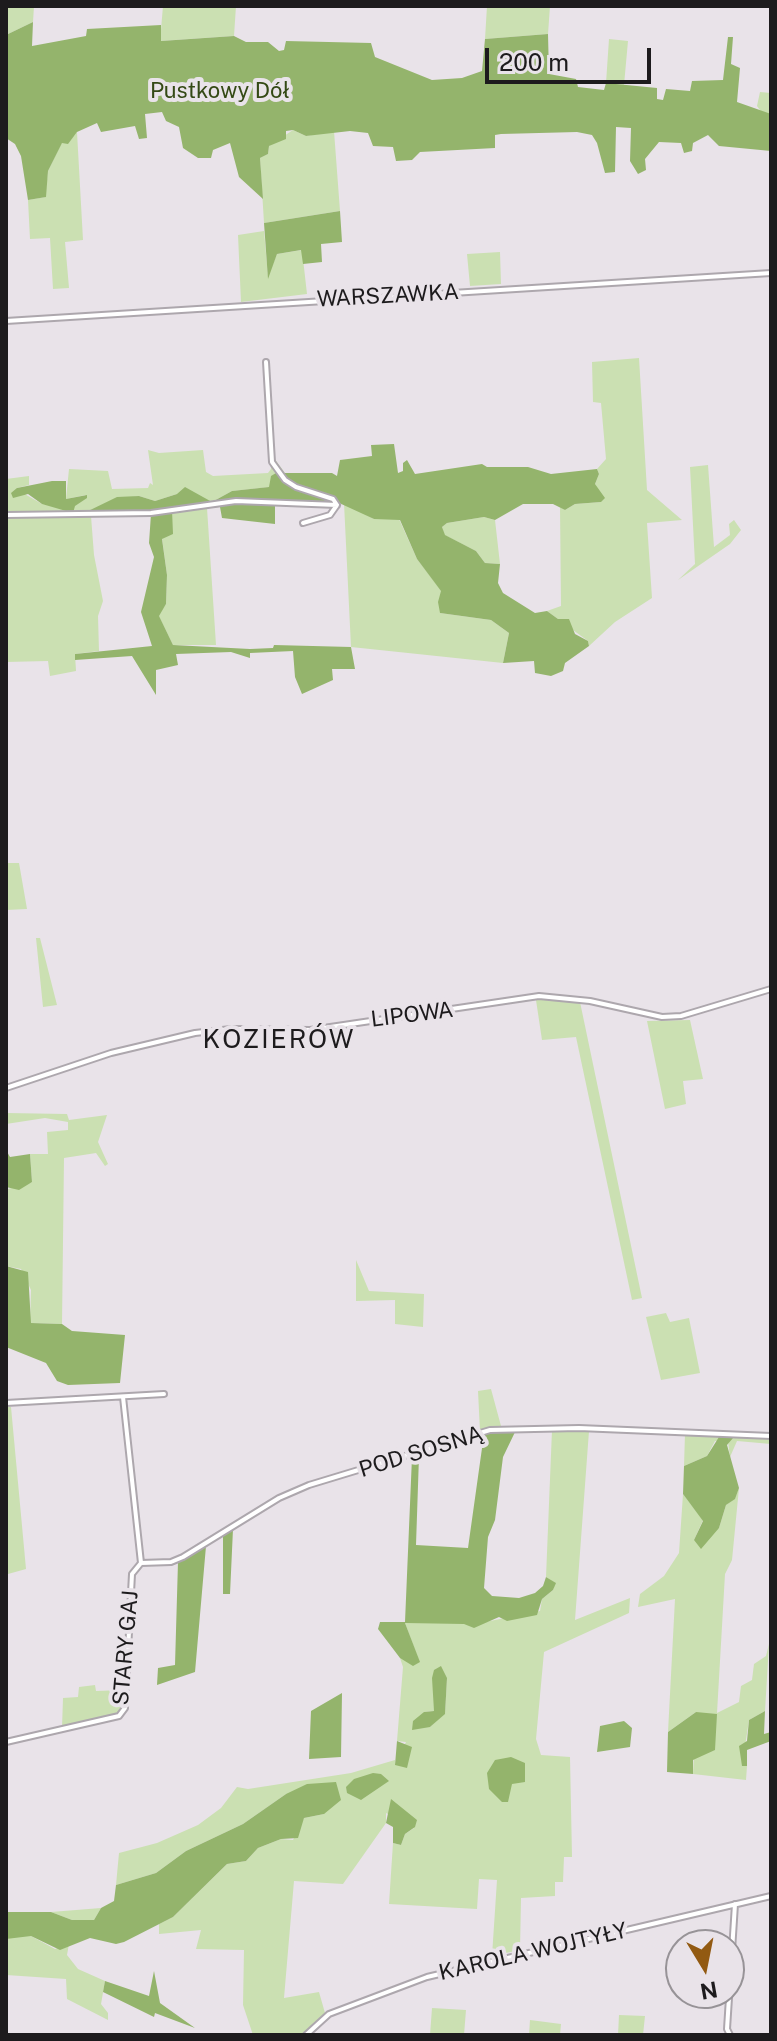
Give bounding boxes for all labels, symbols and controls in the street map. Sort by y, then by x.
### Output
scale bar [489,32,655,82]
text: 200 m [499,48,569,76]
park label: Pustkowy Dół [150,78,290,104]
street label: WARSZAWKA [316,279,460,313]
street label: LIPOWA [369,997,455,1033]
district label: KOZIERÓW [202,1024,356,1056]
street label: POD SOSNĄ [356,1421,486,1483]
street label: STARY GAJ [108,1590,144,1706]
street label: KAROLA WOJTYŁY [436,1918,630,1986]
north arrow [665,1929,745,2009]
text: N [698,1976,720,2005]

